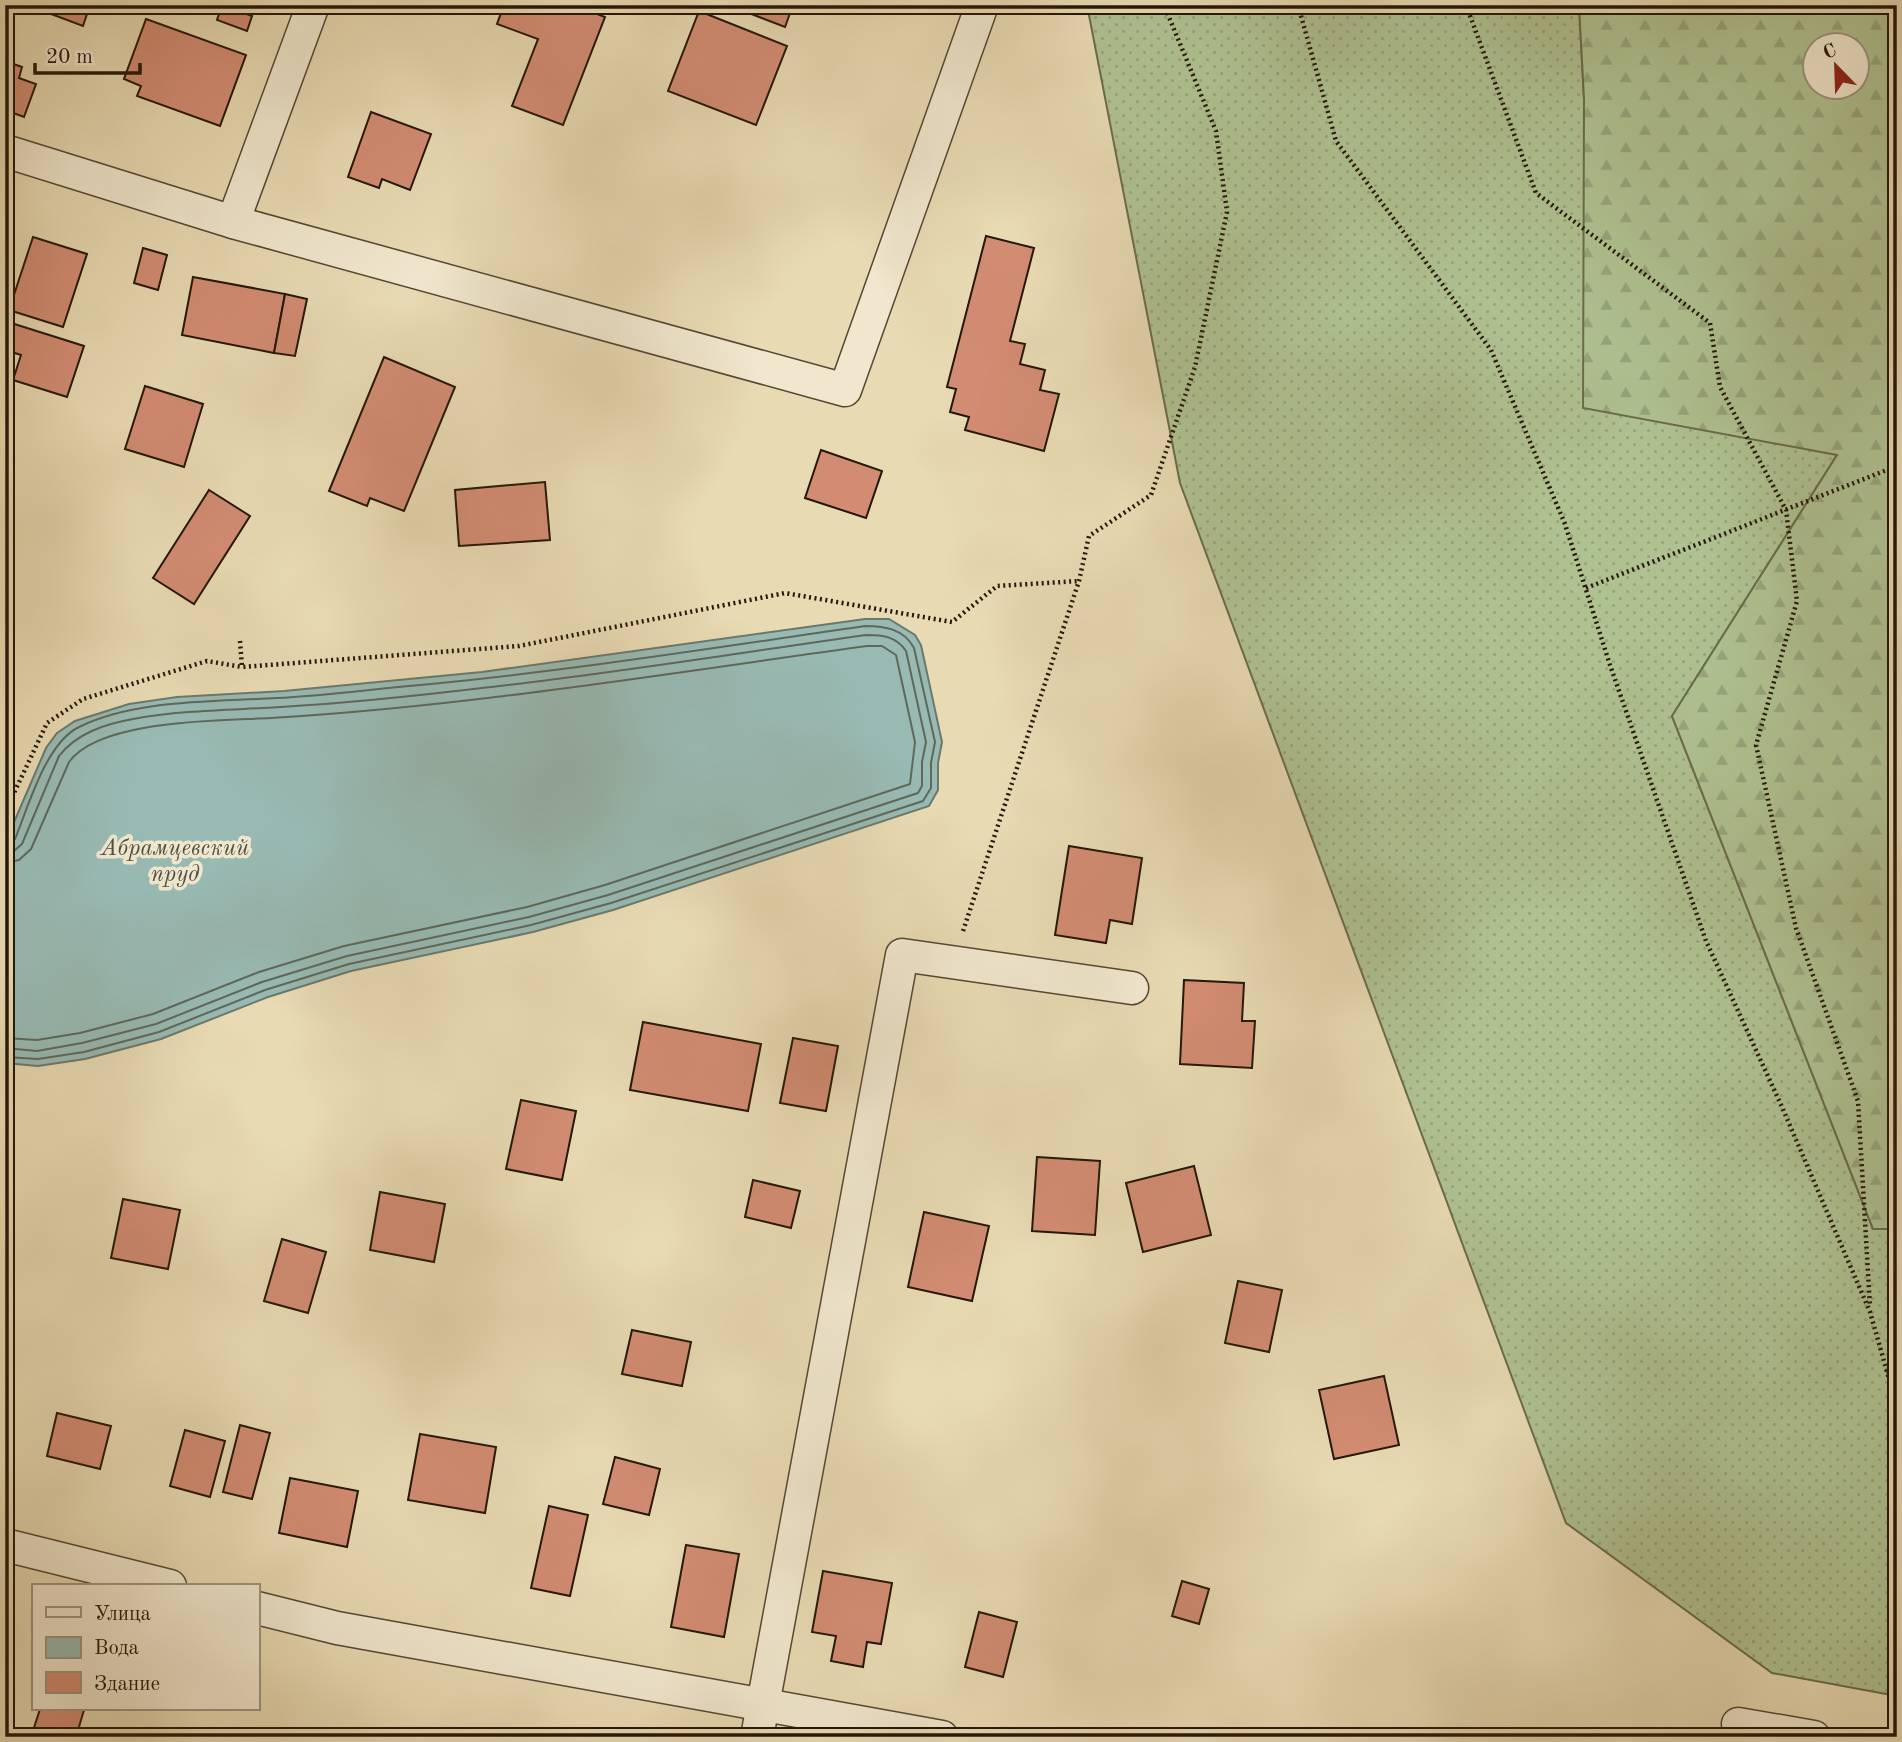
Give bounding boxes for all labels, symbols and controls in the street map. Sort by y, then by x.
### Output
scale bar [35,32,140,76]
north arrow [1800,32,1870,102]
text: С [1821,41,1840,64]
text: 20 m [46,47,93,68]
water label: Абрамцевский пруд [99,837,249,887]
legend [32,1584,259,1710]
text: Улица [94,1604,151,1625]
text: Вода [94,1638,139,1659]
text: Здание [94,1674,160,1695]

